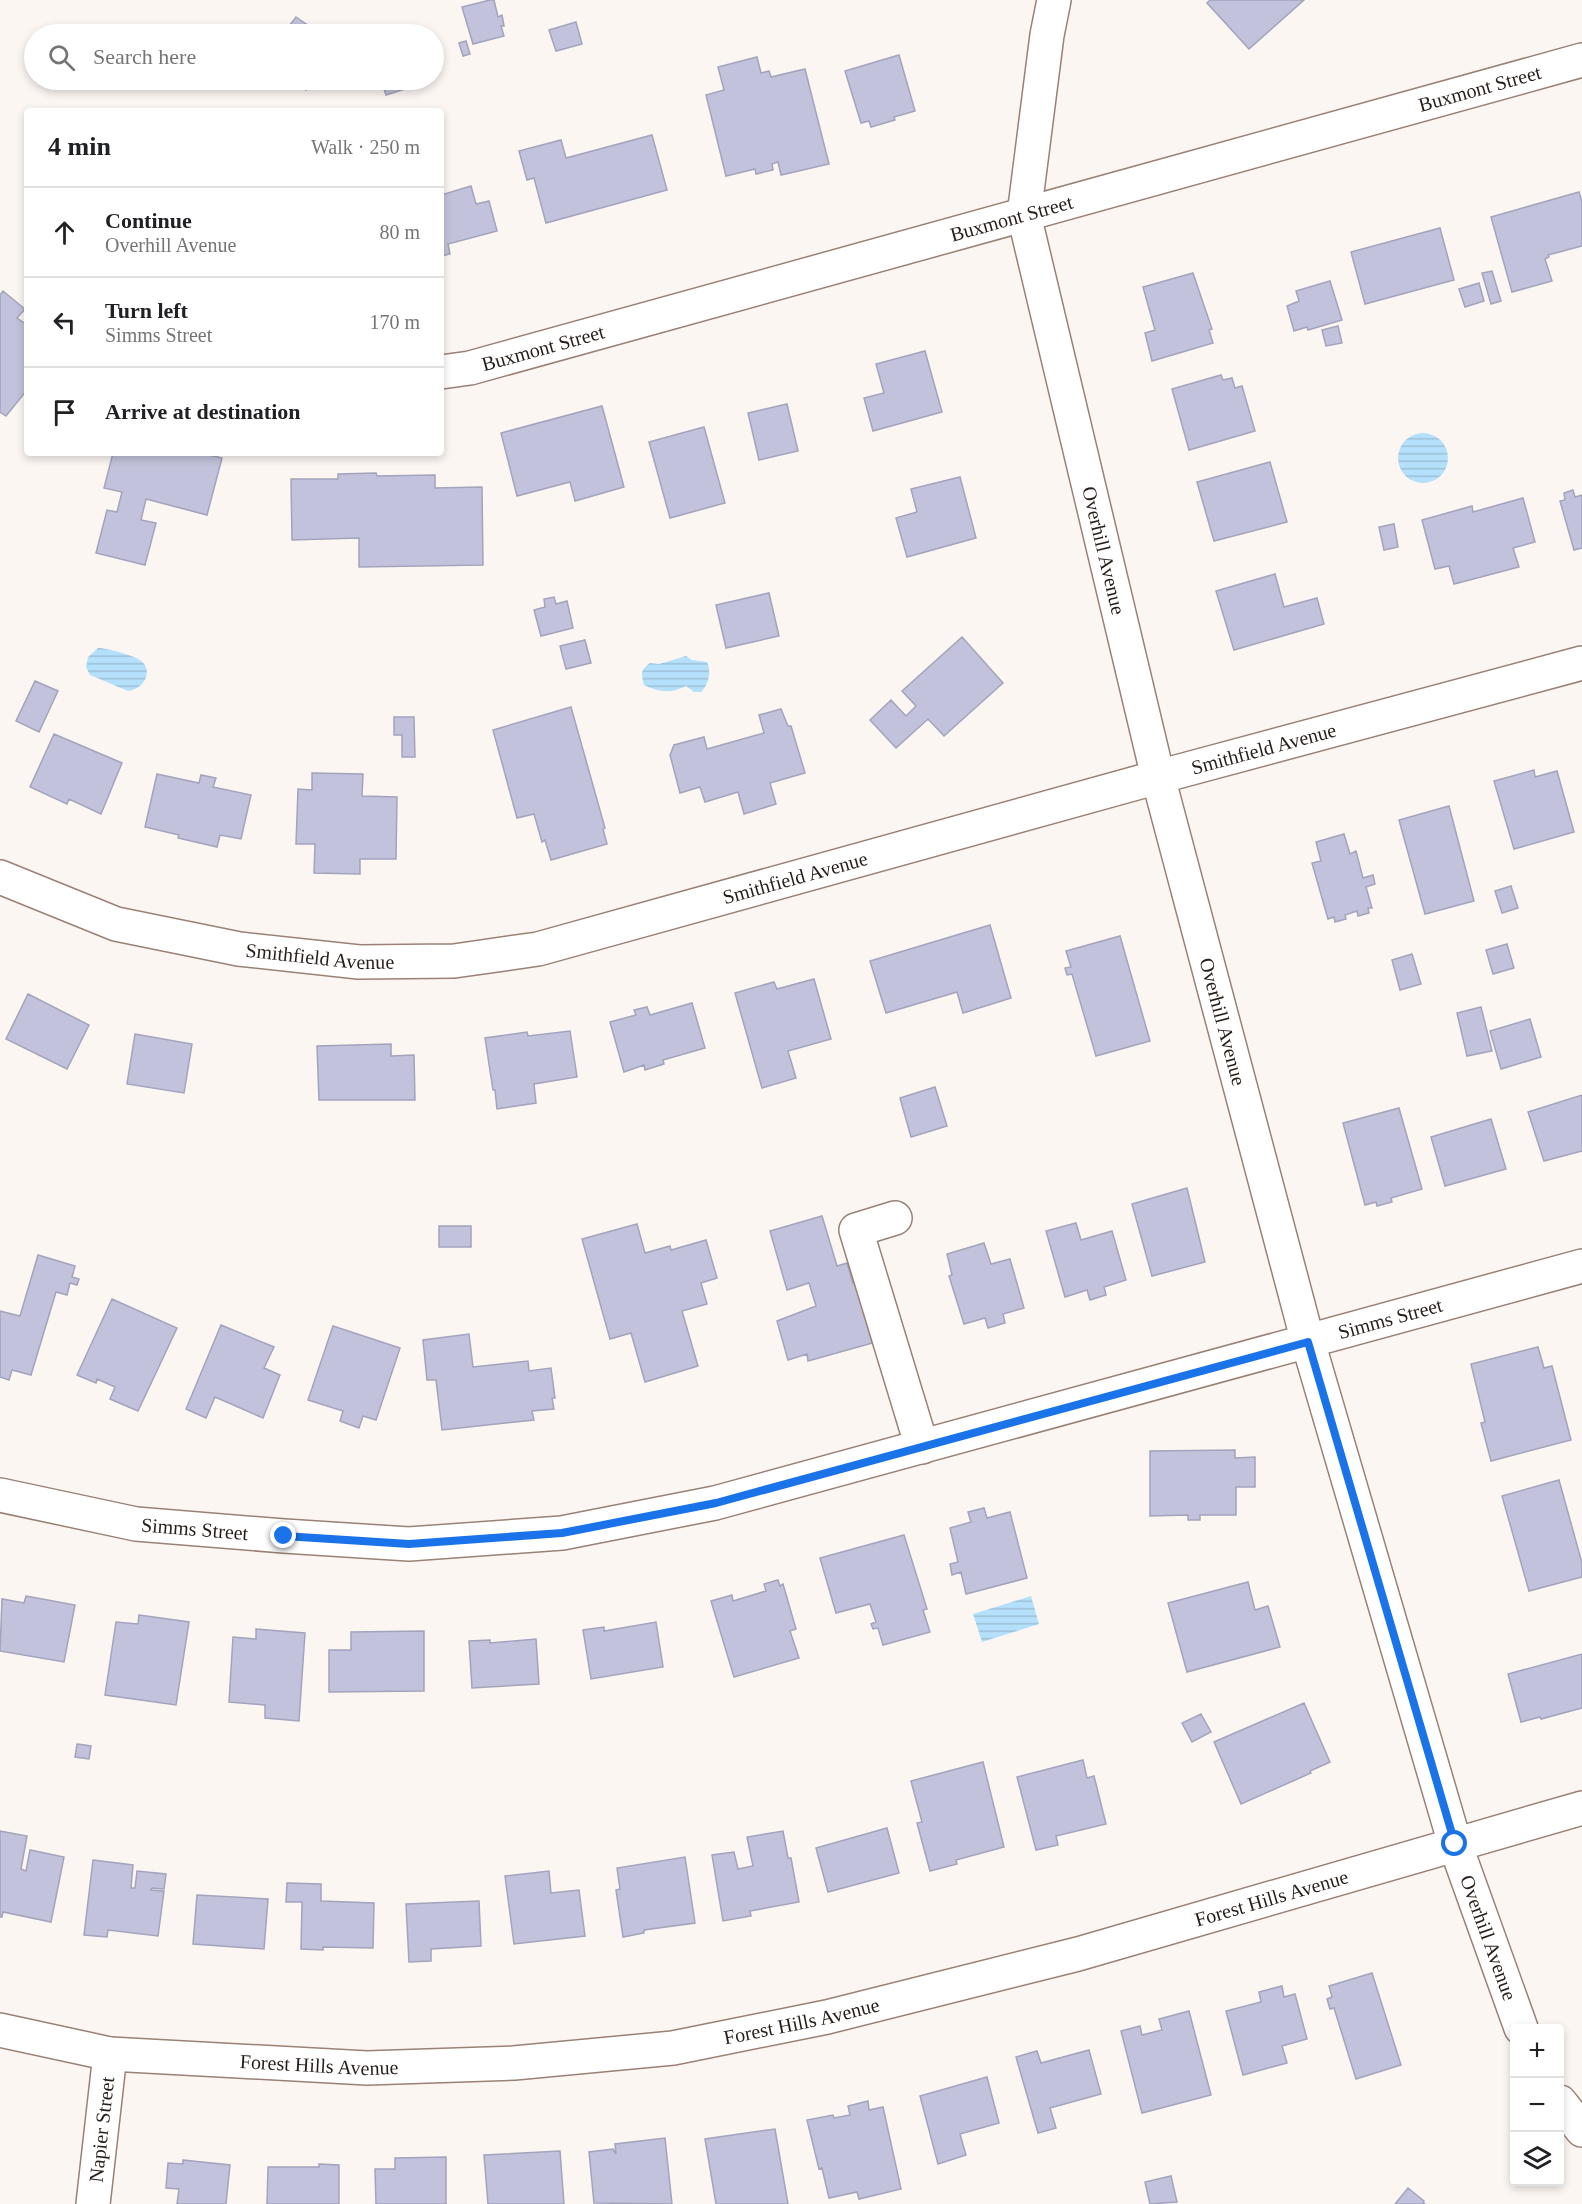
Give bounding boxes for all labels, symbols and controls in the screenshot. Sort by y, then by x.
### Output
search box [24,24,444,90]
icon: search [45,41,78,74]
text: Search here [93,44,196,69]
street label: Buxmont Street [1416,61,1544,116]
text: 4 min [48,132,111,161]
text: Walk · 250 m [311,136,420,158]
street label: Buxmont Street [948,191,1075,245]
text: Continue [105,208,192,233]
icon: ahead [48,216,81,249]
text: 80 m [379,221,420,243]
text: Overhill Avenue [105,234,236,256]
text: Turn left [105,298,188,323]
icon: left [48,306,81,339]
text: 170 m [369,311,420,333]
street label: Buxmont Street [479,320,607,375]
text: Simms Street [105,324,212,346]
icon: arrive [48,396,81,429]
text: Arrive at destination [105,399,301,424]
street label: Overhill Avenue [1078,484,1130,617]
street label: Smithfield Avenue [1189,719,1339,779]
street label: Smithfield Avenue [720,847,870,908]
street label: Smithfield Avenue [245,939,394,973]
street label: Overhill Avenue [1195,955,1250,1088]
street label: Simms Street [1335,1294,1445,1343]
street label: Simms Street [140,1513,250,1544]
route end [270,1522,296,1548]
route start [1441,1830,1467,1856]
street label: Forest Hills Avenue [1192,1865,1351,1931]
street label: Overhill Avenue [1456,1872,1521,2003]
street label: Forest Hills Avenue [722,1993,882,2049]
map controls [1510,2024,1564,2186]
button: + [1510,2024,1564,2078]
street label: Forest Hills Avenue [239,2050,399,2079]
street label: Napier Street [85,2075,118,2183]
button: − [1510,2078,1564,2132]
button: layers [1510,2132,1564,2186]

